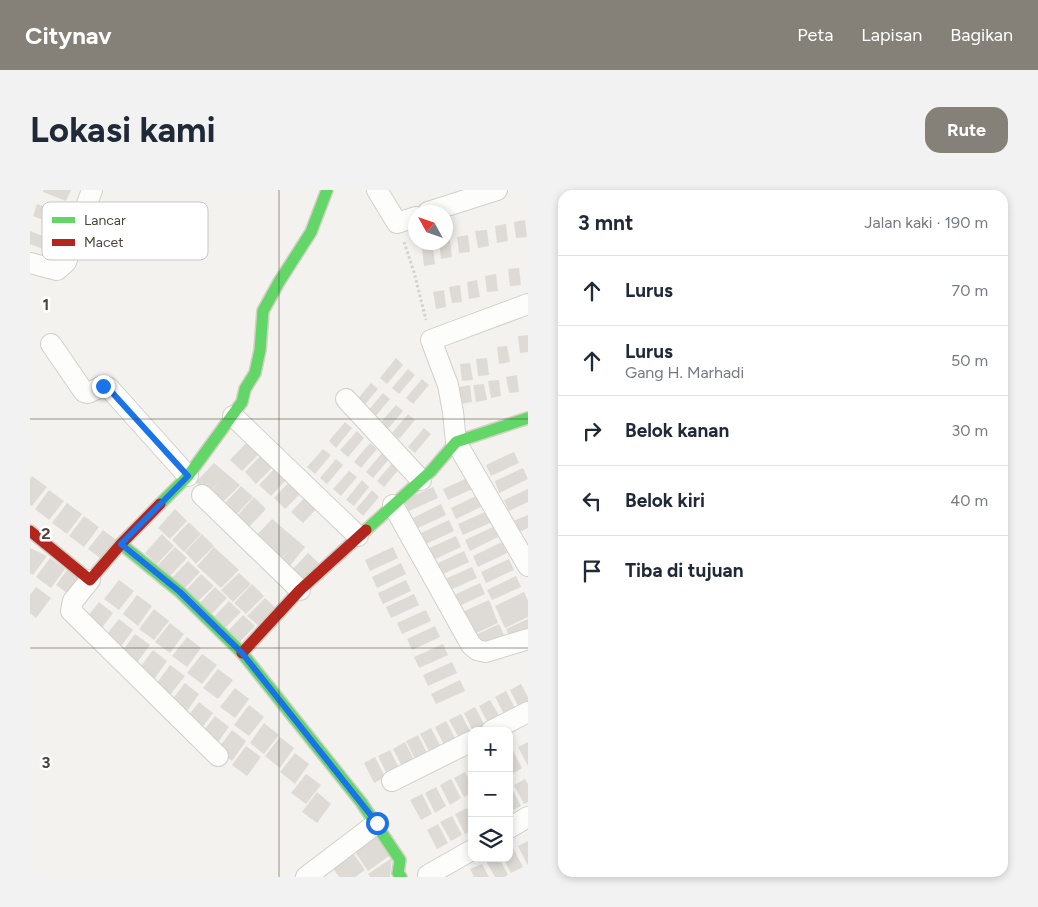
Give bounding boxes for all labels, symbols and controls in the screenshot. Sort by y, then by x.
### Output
text: Citynav [25,21,112,50]
text: Peta [797,24,833,46]
text: Lapisan [861,24,922,46]
text: Bagikan [950,24,1013,46]
button: Rute [925,107,1008,153]
text: Lokasi kami [30,109,216,151]
legend [42,202,208,260]
north arrow [408,205,453,250]
text: 3 mnt [578,210,633,235]
text: Lancar [84,212,126,229]
text: Jalan kaki · 190 m [864,213,988,232]
text: Macet [84,234,124,251]
icon: ahead [578,277,606,305]
text: Lurus [625,279,673,302]
text: 70 m [952,281,988,300]
text: 1 [43,295,49,314]
text: Lurus [625,340,673,363]
icon: ahead [578,347,606,375]
text: 50 m [951,351,988,370]
text: Gang H. Marhadi [625,363,744,382]
route end [92,375,115,398]
icon: right [578,417,606,445]
text: Belok kanan [625,419,729,442]
text: 30 m [951,421,988,440]
icon: left [578,487,606,515]
text: Belok kiri [625,489,705,512]
text: 40 m [950,491,988,510]
text: 2 [41,524,51,543]
icon: arrive [578,557,606,585]
text: Tiba di tujuan [625,559,744,582]
map controls [468,727,513,862]
button: + [468,727,513,772]
text: 3 [42,753,51,772]
button: − [468,772,513,817]
route start [366,812,389,835]
button: layers [468,817,513,862]

